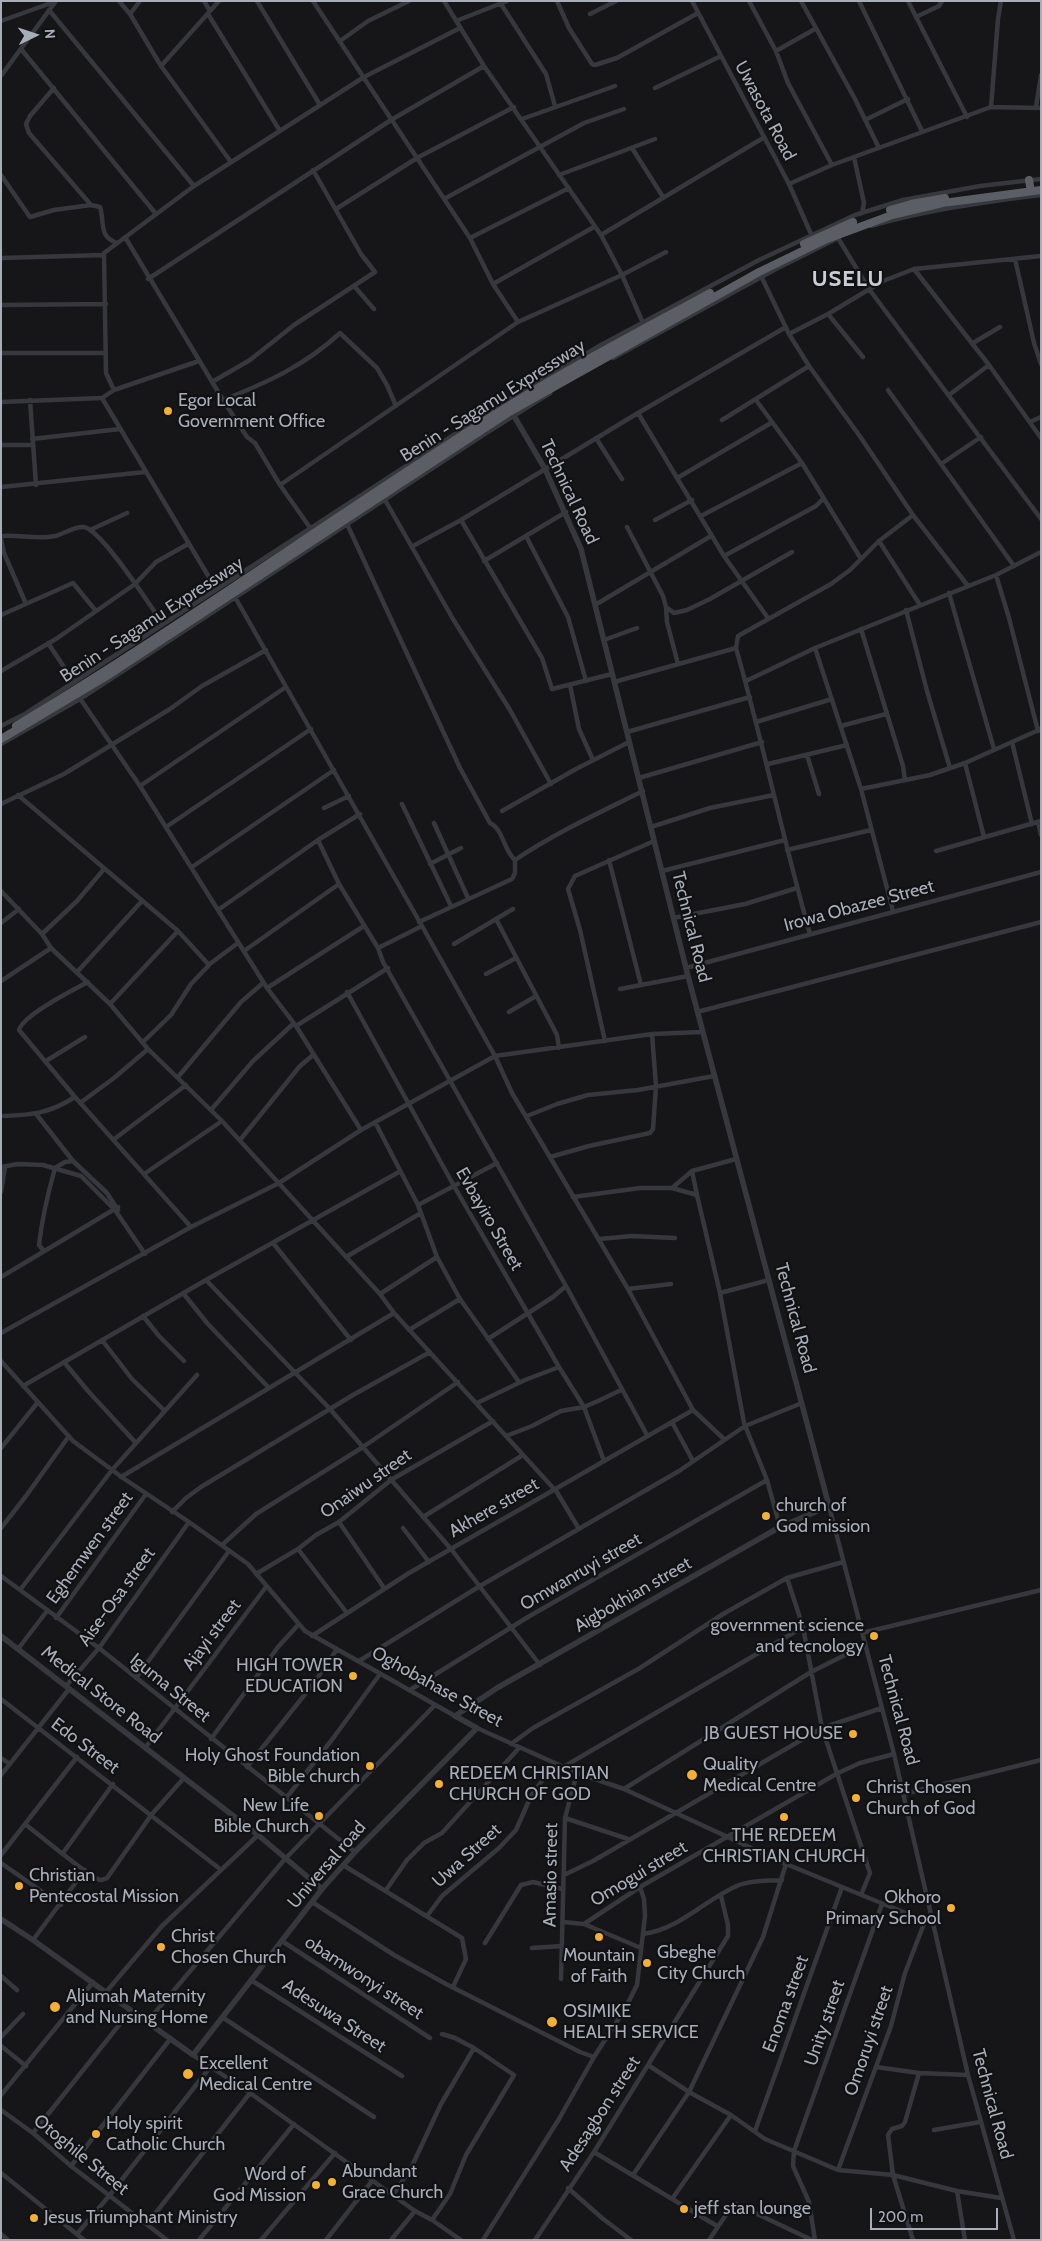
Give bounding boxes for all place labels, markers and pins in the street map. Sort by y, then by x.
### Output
place label: Egor Local Government Office [178,390,325,432]
marker: Egor Local Government Office [162,405,174,417]
place label: church of God mission [776,1495,870,1538]
marker: church of God mission [760,1510,772,1522]
place label: government science and tecnology [711,1615,864,1658]
marker: government science and tecnology [868,1630,880,1642]
place label: HIGH TOWER EDUCATION [236,1655,343,1698]
marker: HIGH TOWER EDUCATION [347,1670,359,1682]
place label: JB GUEST HOUSE [704,1723,843,1745]
marker: JB GUEST HOUSE [847,1728,859,1740]
place label: Holy Ghost Foundation Bible church [185,1745,360,1788]
place label: Quality Medical Centre [703,1754,816,1796]
marker: Holy Ghost Foundation Bible church [364,1760,376,1772]
place label: REDEEM CHRISTIAN CHURCH OF GOD [449,1763,609,1806]
marker: Quality Medical Centre [685,1768,699,1782]
place label: Christ Chosen Church of God [866,1777,975,1820]
marker: REDEEM CHRISTIAN CHURCH OF GOD [433,1778,445,1790]
marker: Christ Chosen Church of God [850,1792,862,1804]
place label: New Life Bible Church [213,1795,309,1838]
marker: New Life Bible Church [313,1810,325,1822]
marker: THE REDEEM CHRISTIAN CHURCH [778,1811,790,1823]
place label: THE REDEEM CHRISTIAN CHURCH [702,1825,866,1868]
place label: Christian Pentecostal Mission [29,1865,179,1908]
marker: Christian Pentecostal Mission [13,1880,25,1892]
place label: Okhoro Primary School [826,1887,941,1930]
marker: Okhoro Primary School [945,1902,957,1914]
place label: Christ Chosen Church [171,1926,286,1968]
marker: Mountain of Faith [593,1931,605,1943]
marker: Christ Chosen Church [155,1941,167,1953]
place label: Gbeghe City Church [657,1942,745,1985]
place label: Mountain of Faith [563,1945,635,1988]
marker: Gbeghe City Church [641,1957,653,1969]
place label: Aljumah Maternity and Nursing Home [66,1986,208,2028]
marker: Aljumah Maternity and Nursing Home [48,2000,62,2014]
place label: OSIMIKE HEALTH SERVICE [563,2001,699,2044]
marker: OSIMIKE HEALTH SERVICE [545,2015,559,2029]
place label: Excellent Medical Centre [199,2053,312,2096]
marker: Excellent Medical Centre [181,2067,195,2081]
place label: Holy spirit Catholic Church [106,2113,225,2156]
marker: Holy spirit Catholic Church [90,2128,102,2140]
place label: Abundant Grace Church [342,2161,443,2204]
place label: Word of God Mission [213,2164,306,2206]
marker: Abundant Grace Church [326,2176,338,2188]
marker: Word of God Mission [310,2179,322,2191]
place label: jeff stan lounge [694,2198,811,2220]
marker: jeff stan lounge [678,2203,690,2215]
place label: Jesus Triumphant Ministry [44,2207,238,2229]
marker: Jesus Triumphant Ministry [28,2212,40,2224]

